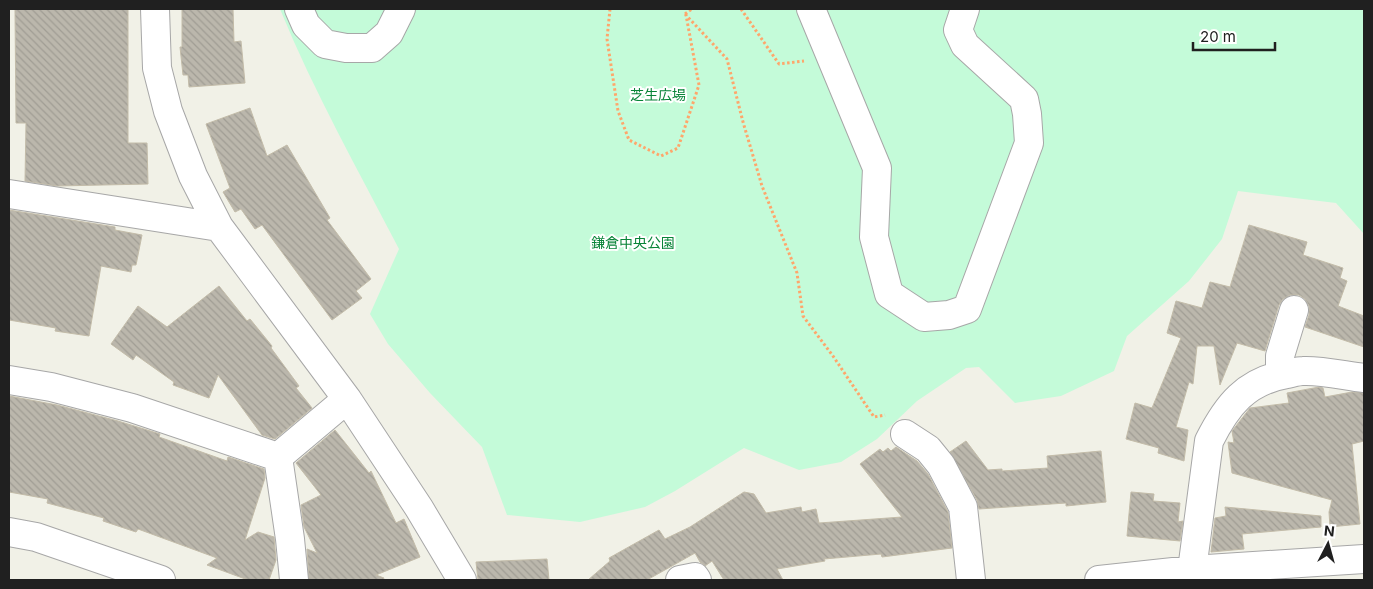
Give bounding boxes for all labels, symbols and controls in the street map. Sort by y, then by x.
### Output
scale bar [1193,20,1276,52]
text: 20 m [1200,27,1236,46]
park label: 芝生広場 [630,86,686,103]
park label: 鎌倉中央公園 [591,234,675,251]
north arrow [1303,519,1353,569]
text: N [1323,522,1336,540]

